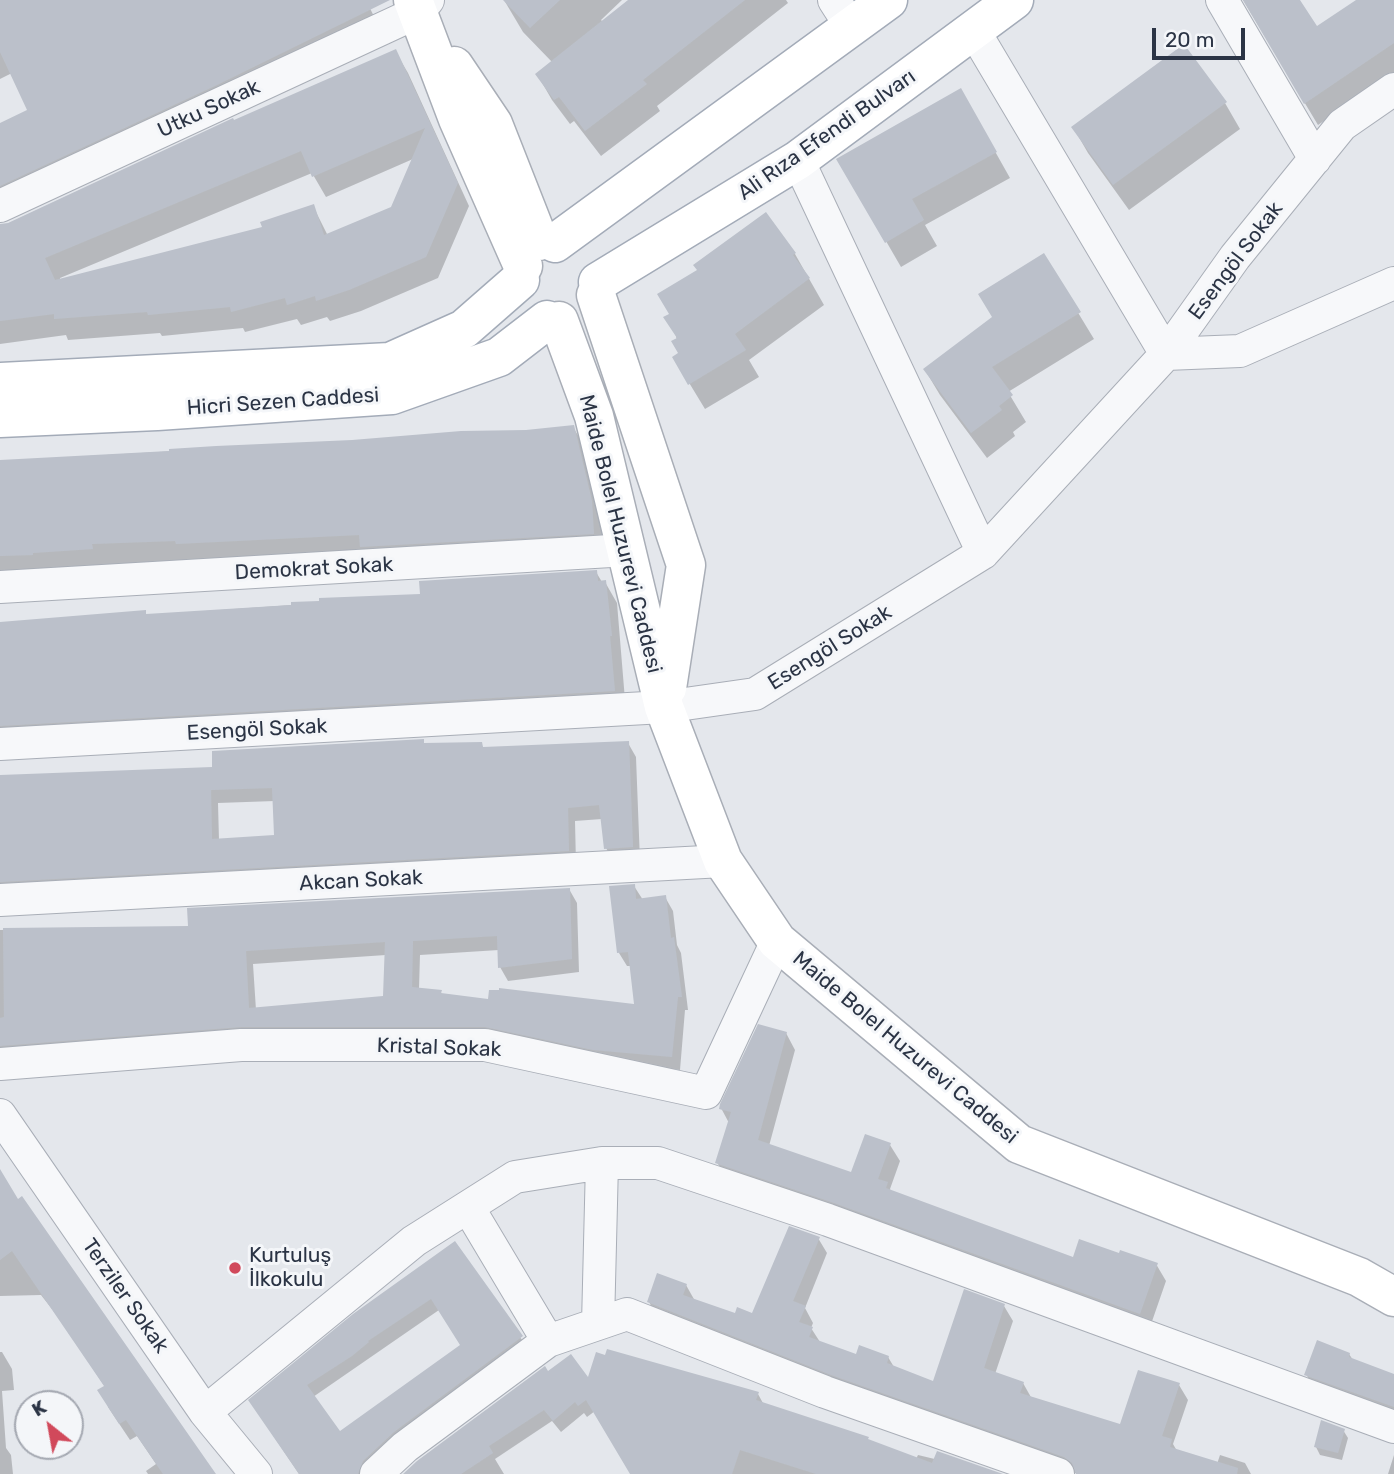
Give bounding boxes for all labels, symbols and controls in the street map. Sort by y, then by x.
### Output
scale bar [1156,14,1249,58]
text: 20 m [1165,27,1214,52]
street label: Ali Rıza Efendi Bulvarı [733,64,921,206]
street label: Utku Sokak [154,74,264,144]
street label: Esengöl Sokak [1184,197,1288,325]
street label: Hicri Sezen Caddesi [186,383,380,421]
street label: Maide Bolel Huzurevi Caddesi [573,392,667,676]
street label: Demokrat Sokak [234,552,394,586]
street label: Esengöl Sokak [764,600,896,696]
street label: Esengöl Sokak [186,714,328,746]
street label: Akcan Sokak [299,865,423,897]
street label: Maide Bolel Huzurevi Caddesi [787,946,1023,1150]
street label: Kristal Sokak [376,1033,502,1063]
street label: Terziler Sokak [76,1234,174,1358]
place label: Kurtuluş İlkokulu [249,1243,331,1293]
marker: Kurtuluş İlkokulu [227,1260,243,1276]
north arrow [14,1390,84,1460]
text: K [28,1395,50,1421]

